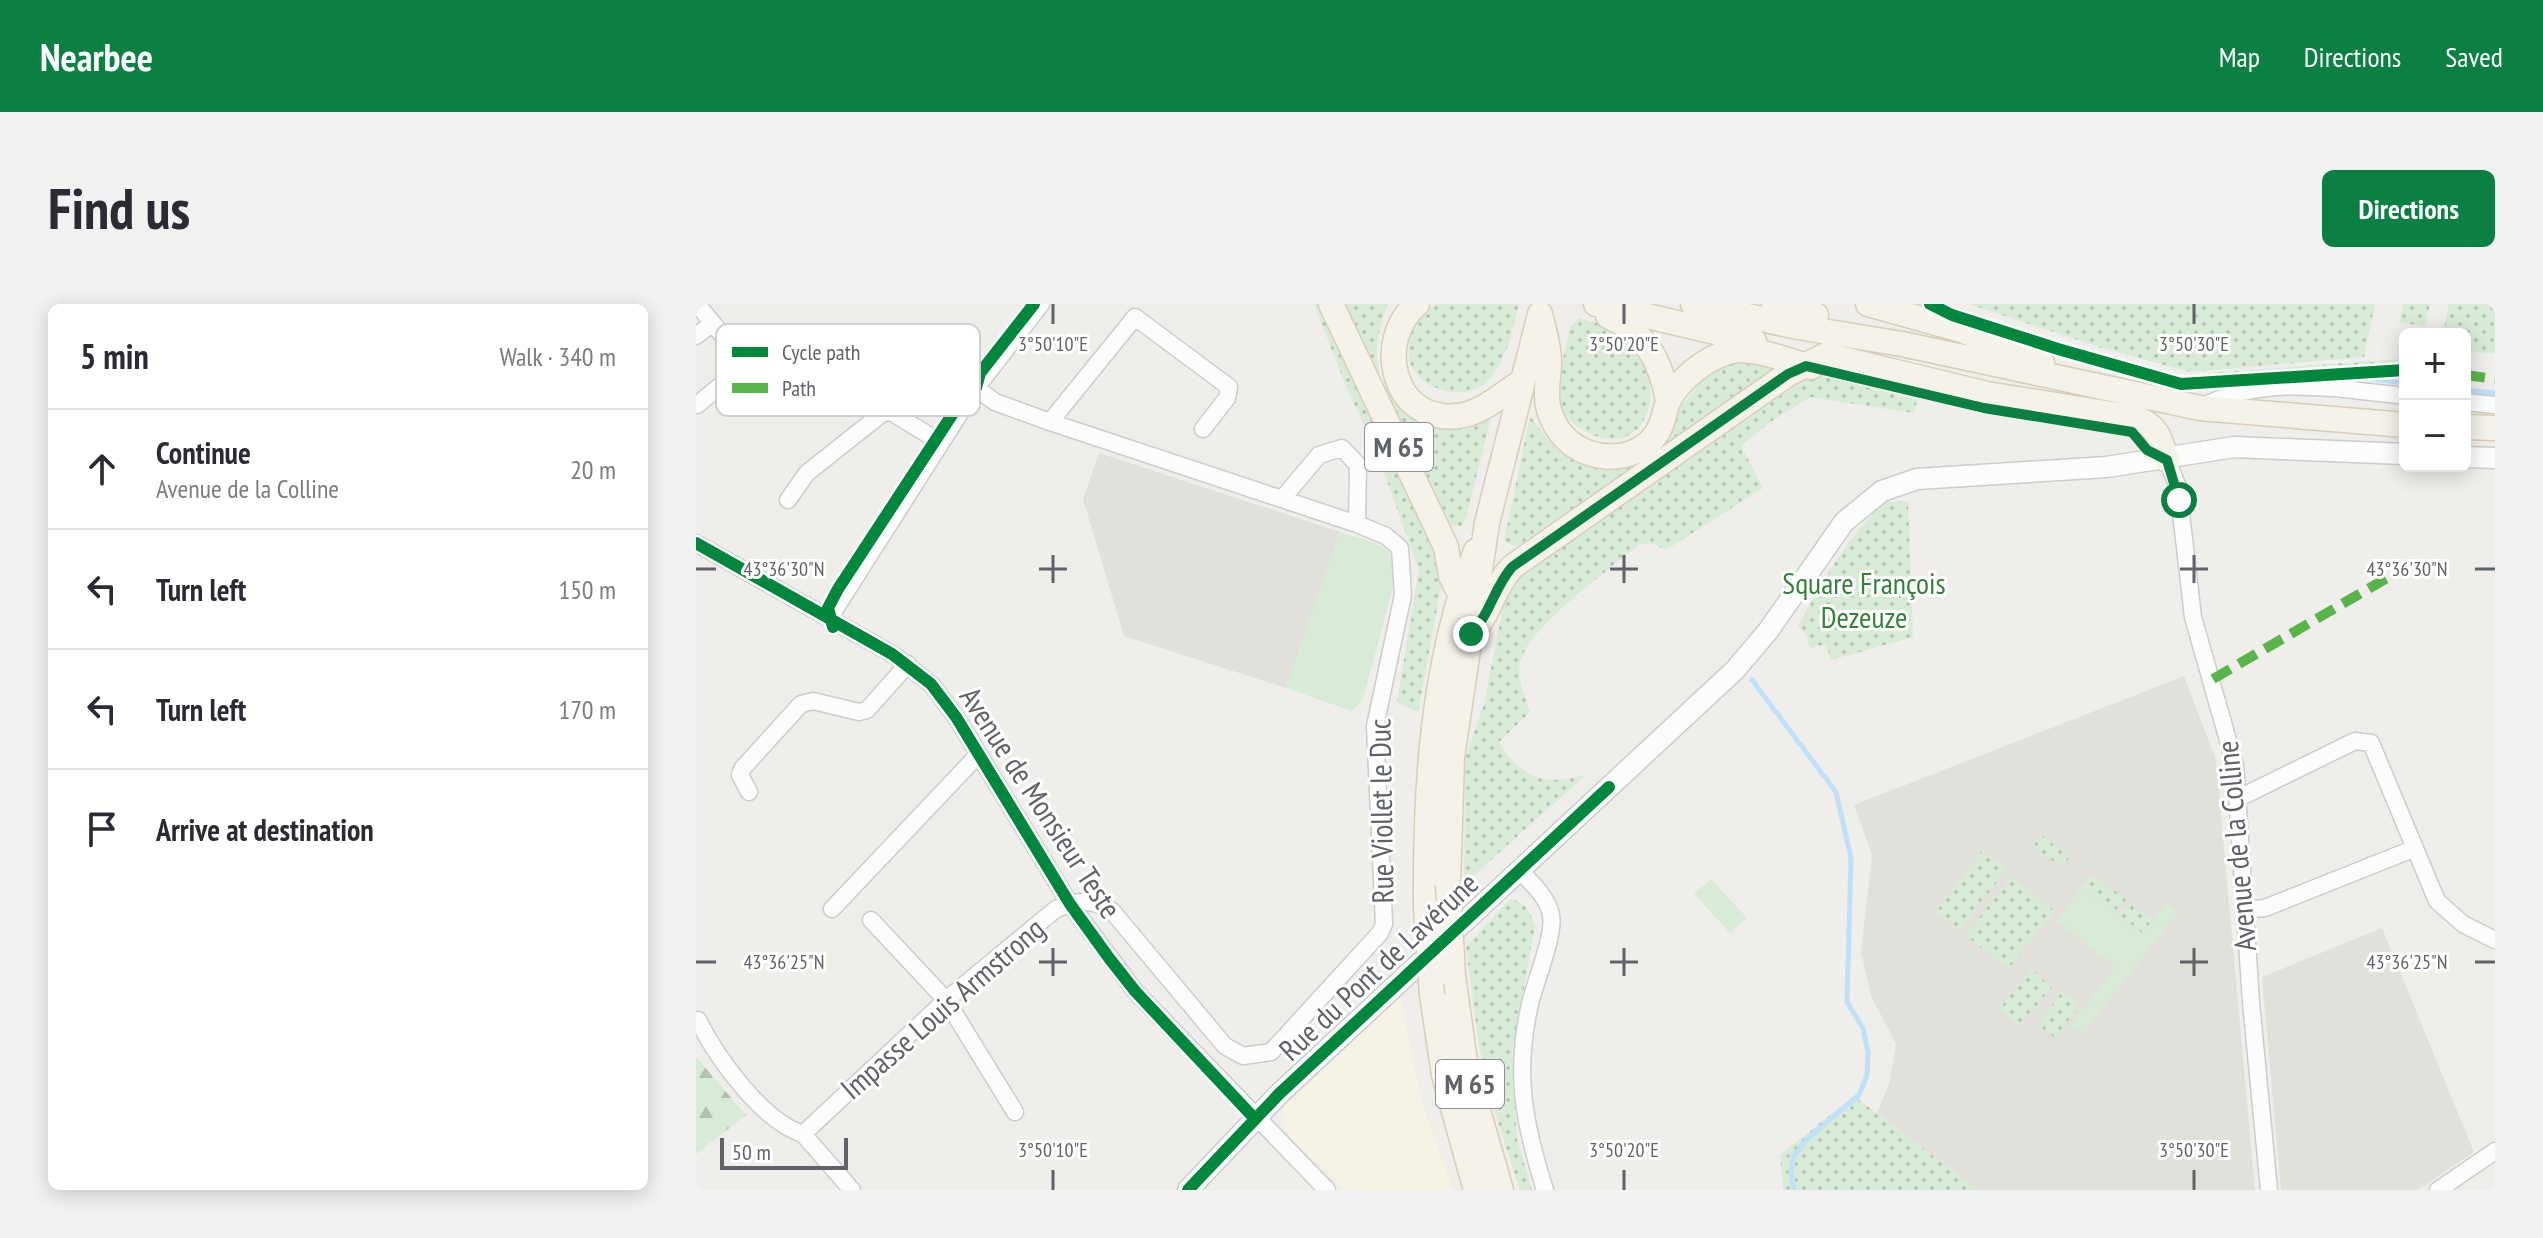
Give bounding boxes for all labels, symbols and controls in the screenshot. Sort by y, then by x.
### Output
text: Nearbee [40,32,153,81]
text: Map [2219,38,2260,75]
text: Directions [2304,38,2401,75]
text: Saved [2445,38,2503,75]
button: Directions [2322,170,2495,247]
text: Find us [48,172,190,244]
legend [716,324,980,416]
map controls [2399,328,2471,472]
button: + [2399,328,2471,400]
text: 3°50'10"E [1018,331,1088,357]
text: 3°50'20"E [1589,331,1659,357]
text: 3°50'30"E [2159,331,2229,357]
text: 5 min [80,334,149,378]
text: Cycle path [782,338,860,366]
text: Walk · 340 m [499,340,616,373]
text: Path [782,374,816,402]
button: − [2399,400,2471,472]
road number: M 65 [1365,423,1433,471]
text: Continue [156,433,251,472]
icon: ahead [80,447,124,491]
text: 20 m [570,453,616,486]
text: Avenue de la Colline [156,472,339,505]
route start [2161,482,2197,518]
text: 43°36'30"N [744,556,824,582]
text: 43°36'30"N [2367,556,2447,582]
park label: Square François Dezeuze [1782,563,1946,636]
icon: left [80,567,124,611]
text: Turn left [156,570,246,609]
text: 150 m [558,573,616,606]
route end [1453,616,1489,652]
street label: Avenue de Monsieur Teste [952,679,1131,925]
icon: left [80,687,124,731]
text: Turn left [156,690,246,729]
text: 170 m [558,693,616,726]
street label: Rue Viollet le Duc [1359,718,1402,904]
street label: Avenue de la Colline [2207,739,2264,953]
icon: arrive [80,807,124,851]
text: Arrive at destination [156,810,374,849]
street label: Rue du Pont de Lavérune [1270,863,1486,1068]
street label: Impasse Louis Armstrong [832,909,1052,1107]
text: 43°36'25"N [744,949,824,975]
text: 43°36'25"N [2367,949,2447,975]
road number: M 65 [1436,1060,1504,1108]
scale bar [720,1134,848,1170]
text: 3°50'10"E [1018,1137,1088,1163]
text: 3°50'20"E [1589,1137,1659,1163]
text: 3°50'30"E [2159,1137,2229,1163]
text: 50 m [732,1138,771,1166]

